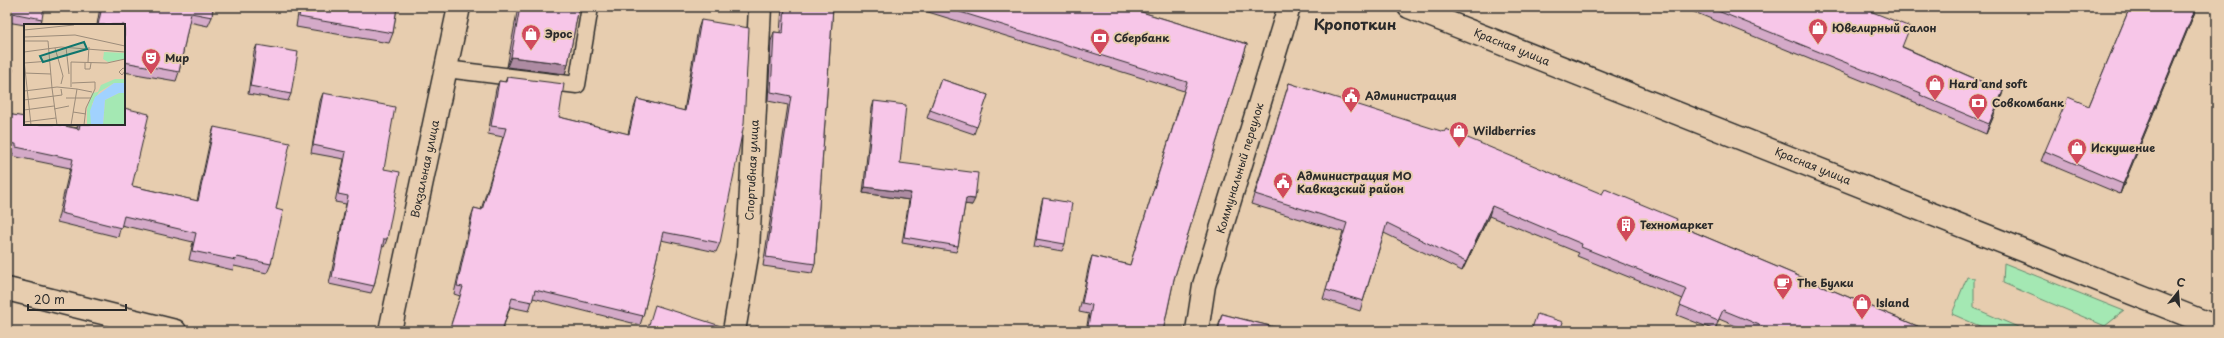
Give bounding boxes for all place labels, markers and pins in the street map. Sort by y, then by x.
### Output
shop icon: Ювелирный салон [1807,17,1829,45]
place label: Ювелирный салон [1832,19,1936,36]
shop icon: Эрос [520,23,542,51]
place label: Эрос [545,25,572,42]
bank icon: Сбербанк [1089,27,1111,55]
place label: Сбербанк [1114,29,1170,46]
theatre icon: Мир [140,47,162,75]
place label: Мир [165,49,189,66]
shop icon: Hard and soft [1924,73,1946,101]
place label: Hard and soft [1949,75,2028,92]
public building icon: Администрация [1340,85,1362,113]
place label: Администрация [1365,87,1457,104]
bank icon: Совкомбанк [1967,92,1989,120]
place label: Совкомбанк [1992,94,2065,111]
shop icon: Wildberries [1448,120,1470,148]
place label: Wildberries [1473,122,1536,139]
shop icon: Искушение [2066,137,2088,165]
place label: Искушение [2091,139,2155,156]
place label: Администрация МО Кавказский район [1297,167,1412,197]
public building icon: Администрация МО Кавказский район [1272,171,1294,199]
building icon: Техномаркет [1615,214,1637,242]
place label: Техномаркет [1640,216,1714,233]
cafe icon: The Булки [1772,272,1794,300]
place label: The Булки [1797,274,1854,291]
shop icon: Island [1851,292,1873,320]
place label: Island [1876,294,1910,311]

